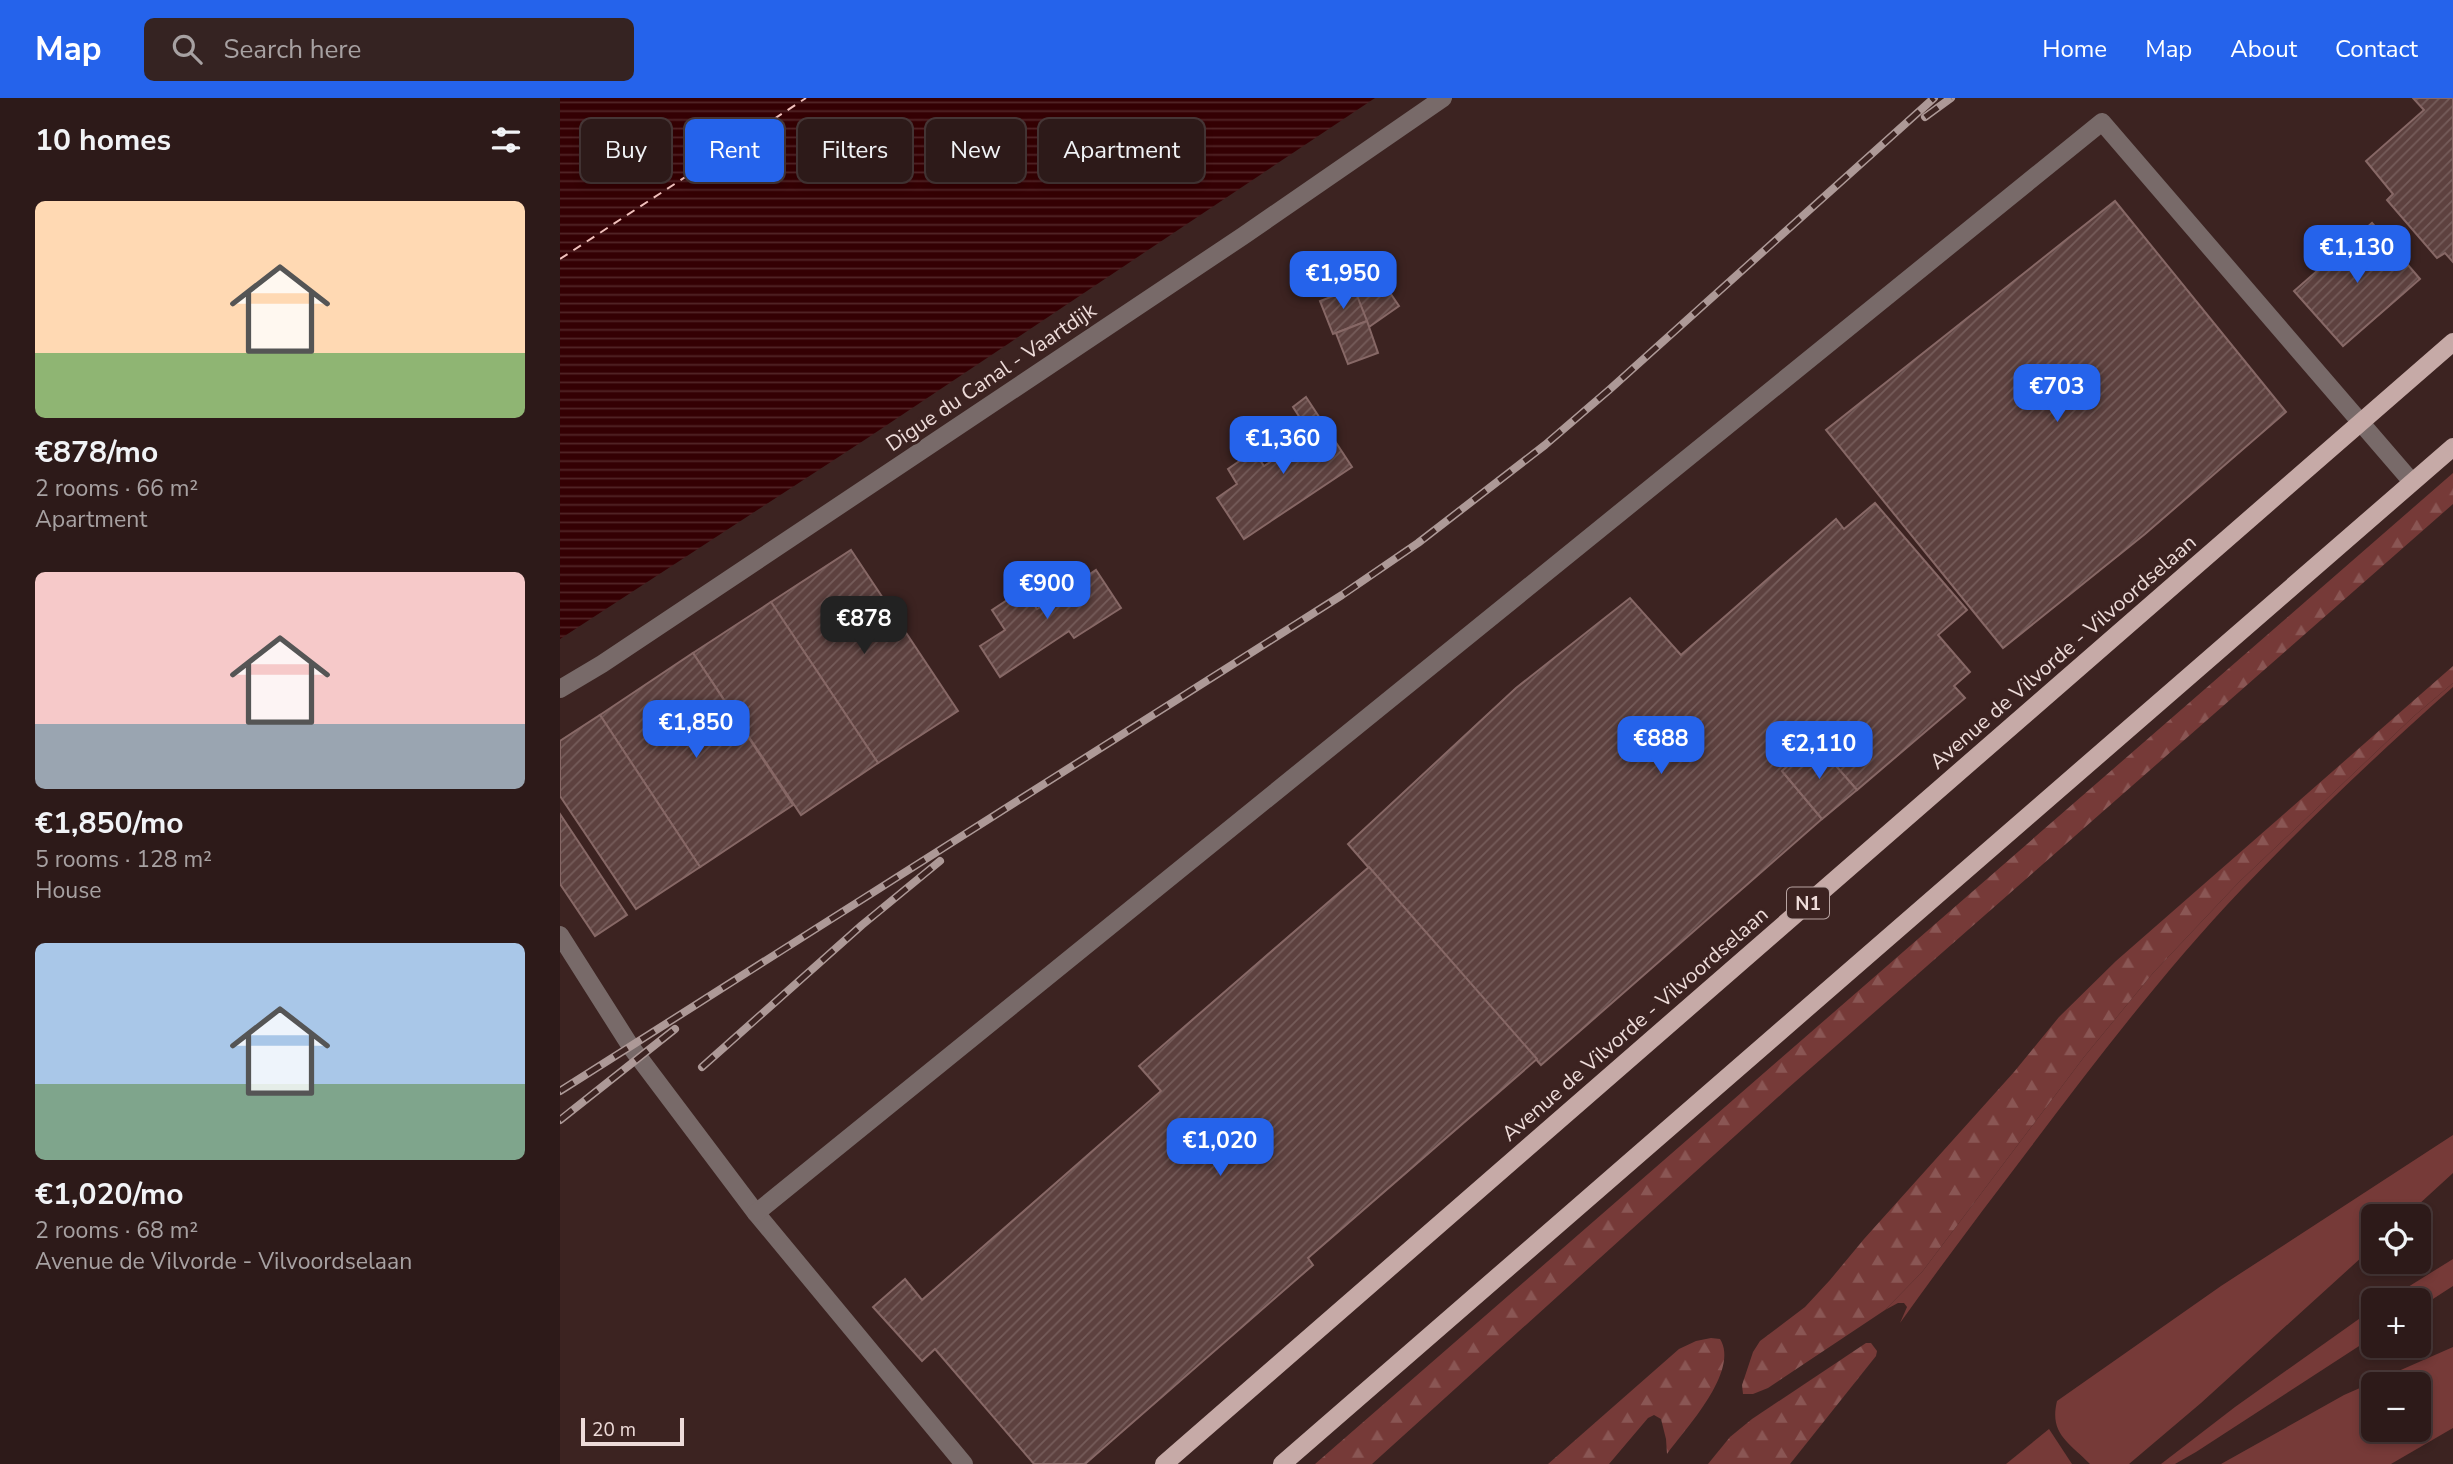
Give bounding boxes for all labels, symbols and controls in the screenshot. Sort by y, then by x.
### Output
search box [144,18,634,81]
text: Map [35,27,102,72]
icon: search [168,30,206,68]
text: Search here [224,32,361,67]
text: Home [2042,33,2107,65]
text: Map [2145,33,2192,65]
text: About [2230,33,2297,65]
text: Contact [2335,33,2418,65]
chip: Buy [581,119,671,182]
chip: Rent [685,119,784,182]
chip: Filters [798,119,912,182]
chip: New [926,119,1025,182]
chip: Apartment [1039,119,1204,182]
text: 10 homes [35,120,171,161]
icon: filters [487,121,525,159]
pin: €1,130 [2300,226,2414,285]
text: €1,130 [2320,232,2394,263]
icon: home [217,246,343,372]
pin: €1,950 [1286,252,1400,311]
text: €1,950 [1306,258,1380,289]
street label: Digue du Canal - Vaartdijk [880,296,1102,458]
pin: €703 [2016,364,2098,424]
text: €703 [2029,371,2085,402]
pin: €1,360 [1226,416,1340,476]
text: €1,360 [1246,423,1320,454]
text: €878/mo [35,432,158,473]
text: 2 rooms · 66 m² [35,473,198,504]
text: Apartment [35,504,147,535]
street label: Avenue de Vilvorde - Vilvoordselaan [1924,528,2202,776]
pin: €900 [1006,561,1088,621]
text: €900 [1019,568,1075,599]
pin: €878 [823,596,905,656]
text: €878 [836,603,892,634]
icon: home [217,617,343,743]
pin: €1,850 [639,700,753,760]
text: €1,850 [659,707,733,738]
pin: €888 [1620,716,1702,776]
pin: €2,110 [1762,722,1876,781]
text: €888 [1633,723,1689,754]
text: €2,110 [1782,728,1856,759]
text: €1,850/mo [35,803,184,844]
text: 5 rooms · 128 m² [35,844,212,875]
text: House [35,875,102,906]
road number: N1 [1787,888,1829,918]
street label: Avenue de Vilvorde - Vilvoordselaan [1496,900,1774,1148]
icon: home [217,988,343,1114]
pin: €1,020 [1163,1118,1277,1178]
text: €1,020 [1183,1125,1257,1156]
text: €1,020/mo [35,1174,184,1215]
map controls [2361,1204,2431,1442]
button: locate [2361,1204,2431,1274]
text: 2 rooms · 68 m² [35,1215,198,1246]
text: Avenue de Vilvorde - Vilvoordselaan [35,1246,412,1277]
button: + [2361,1288,2431,1358]
button: − [2361,1372,2431,1442]
scale bar [581,1415,684,1447]
text: 20 m [592,1417,636,1443]

